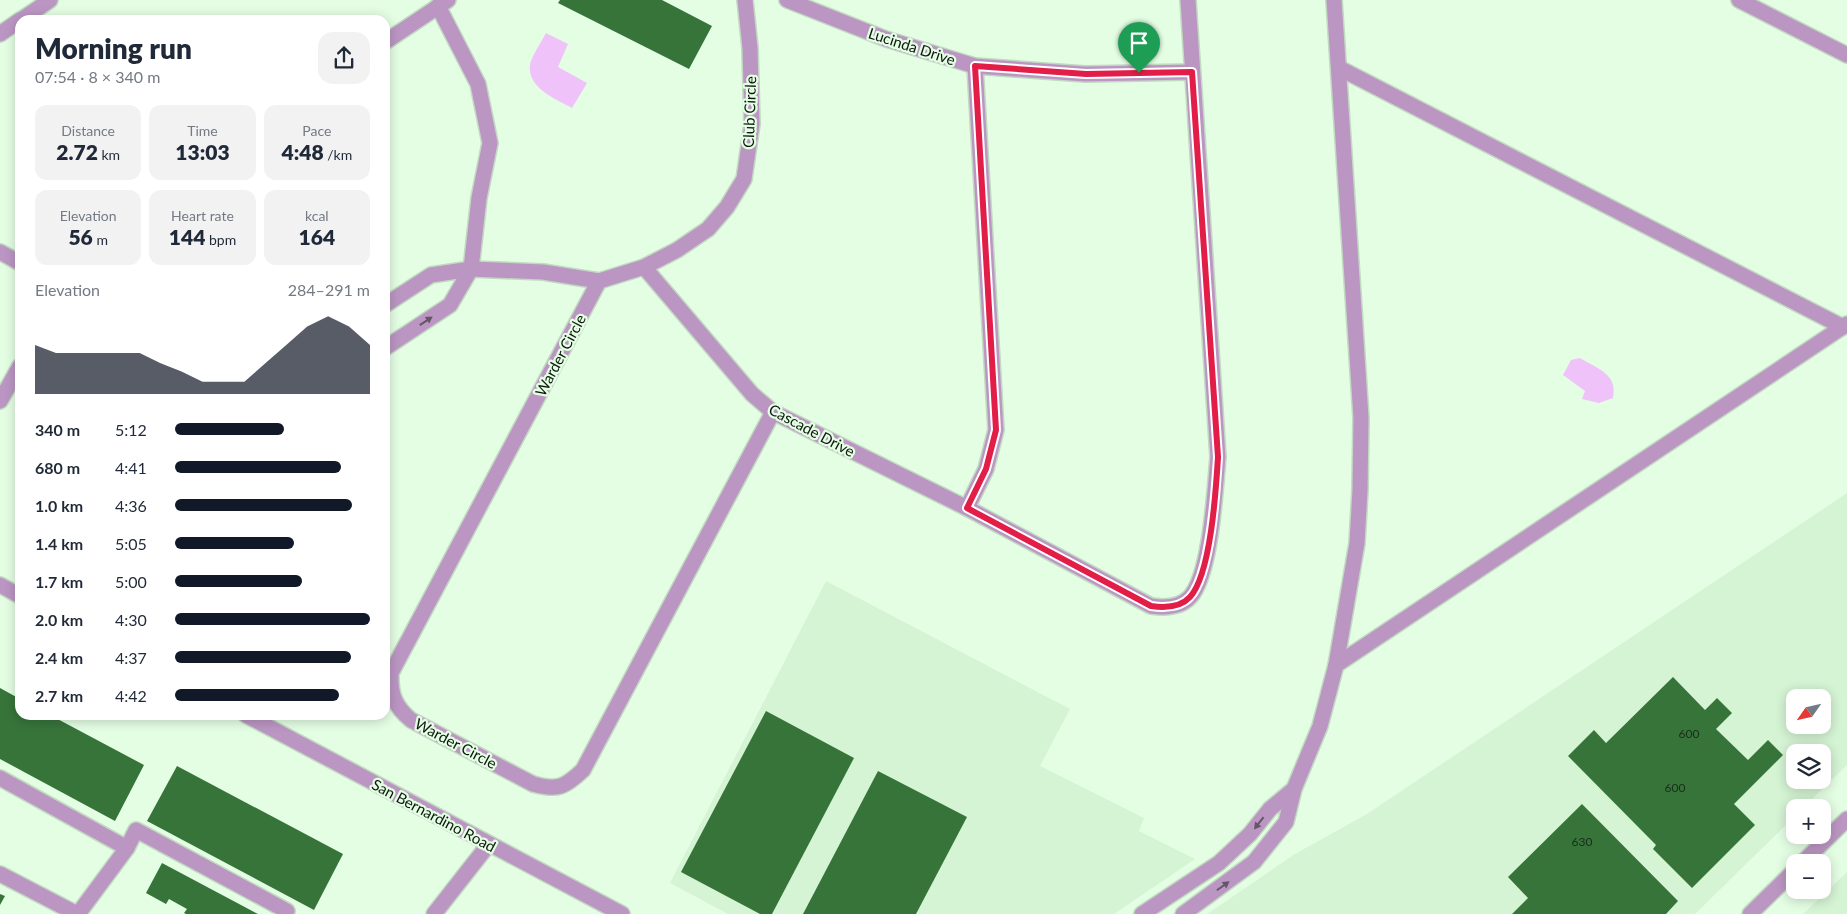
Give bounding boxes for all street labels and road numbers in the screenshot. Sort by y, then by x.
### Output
street label: Lucinda Drive [866,23,958,69]
street label: Club Circle [739,76,759,148]
street label: Warder Circle [531,311,589,399]
street label: Cascade Drive [766,400,858,460]
street label: Warder Circle [412,714,500,772]
street label: San Bernardino Road [369,775,499,855]

